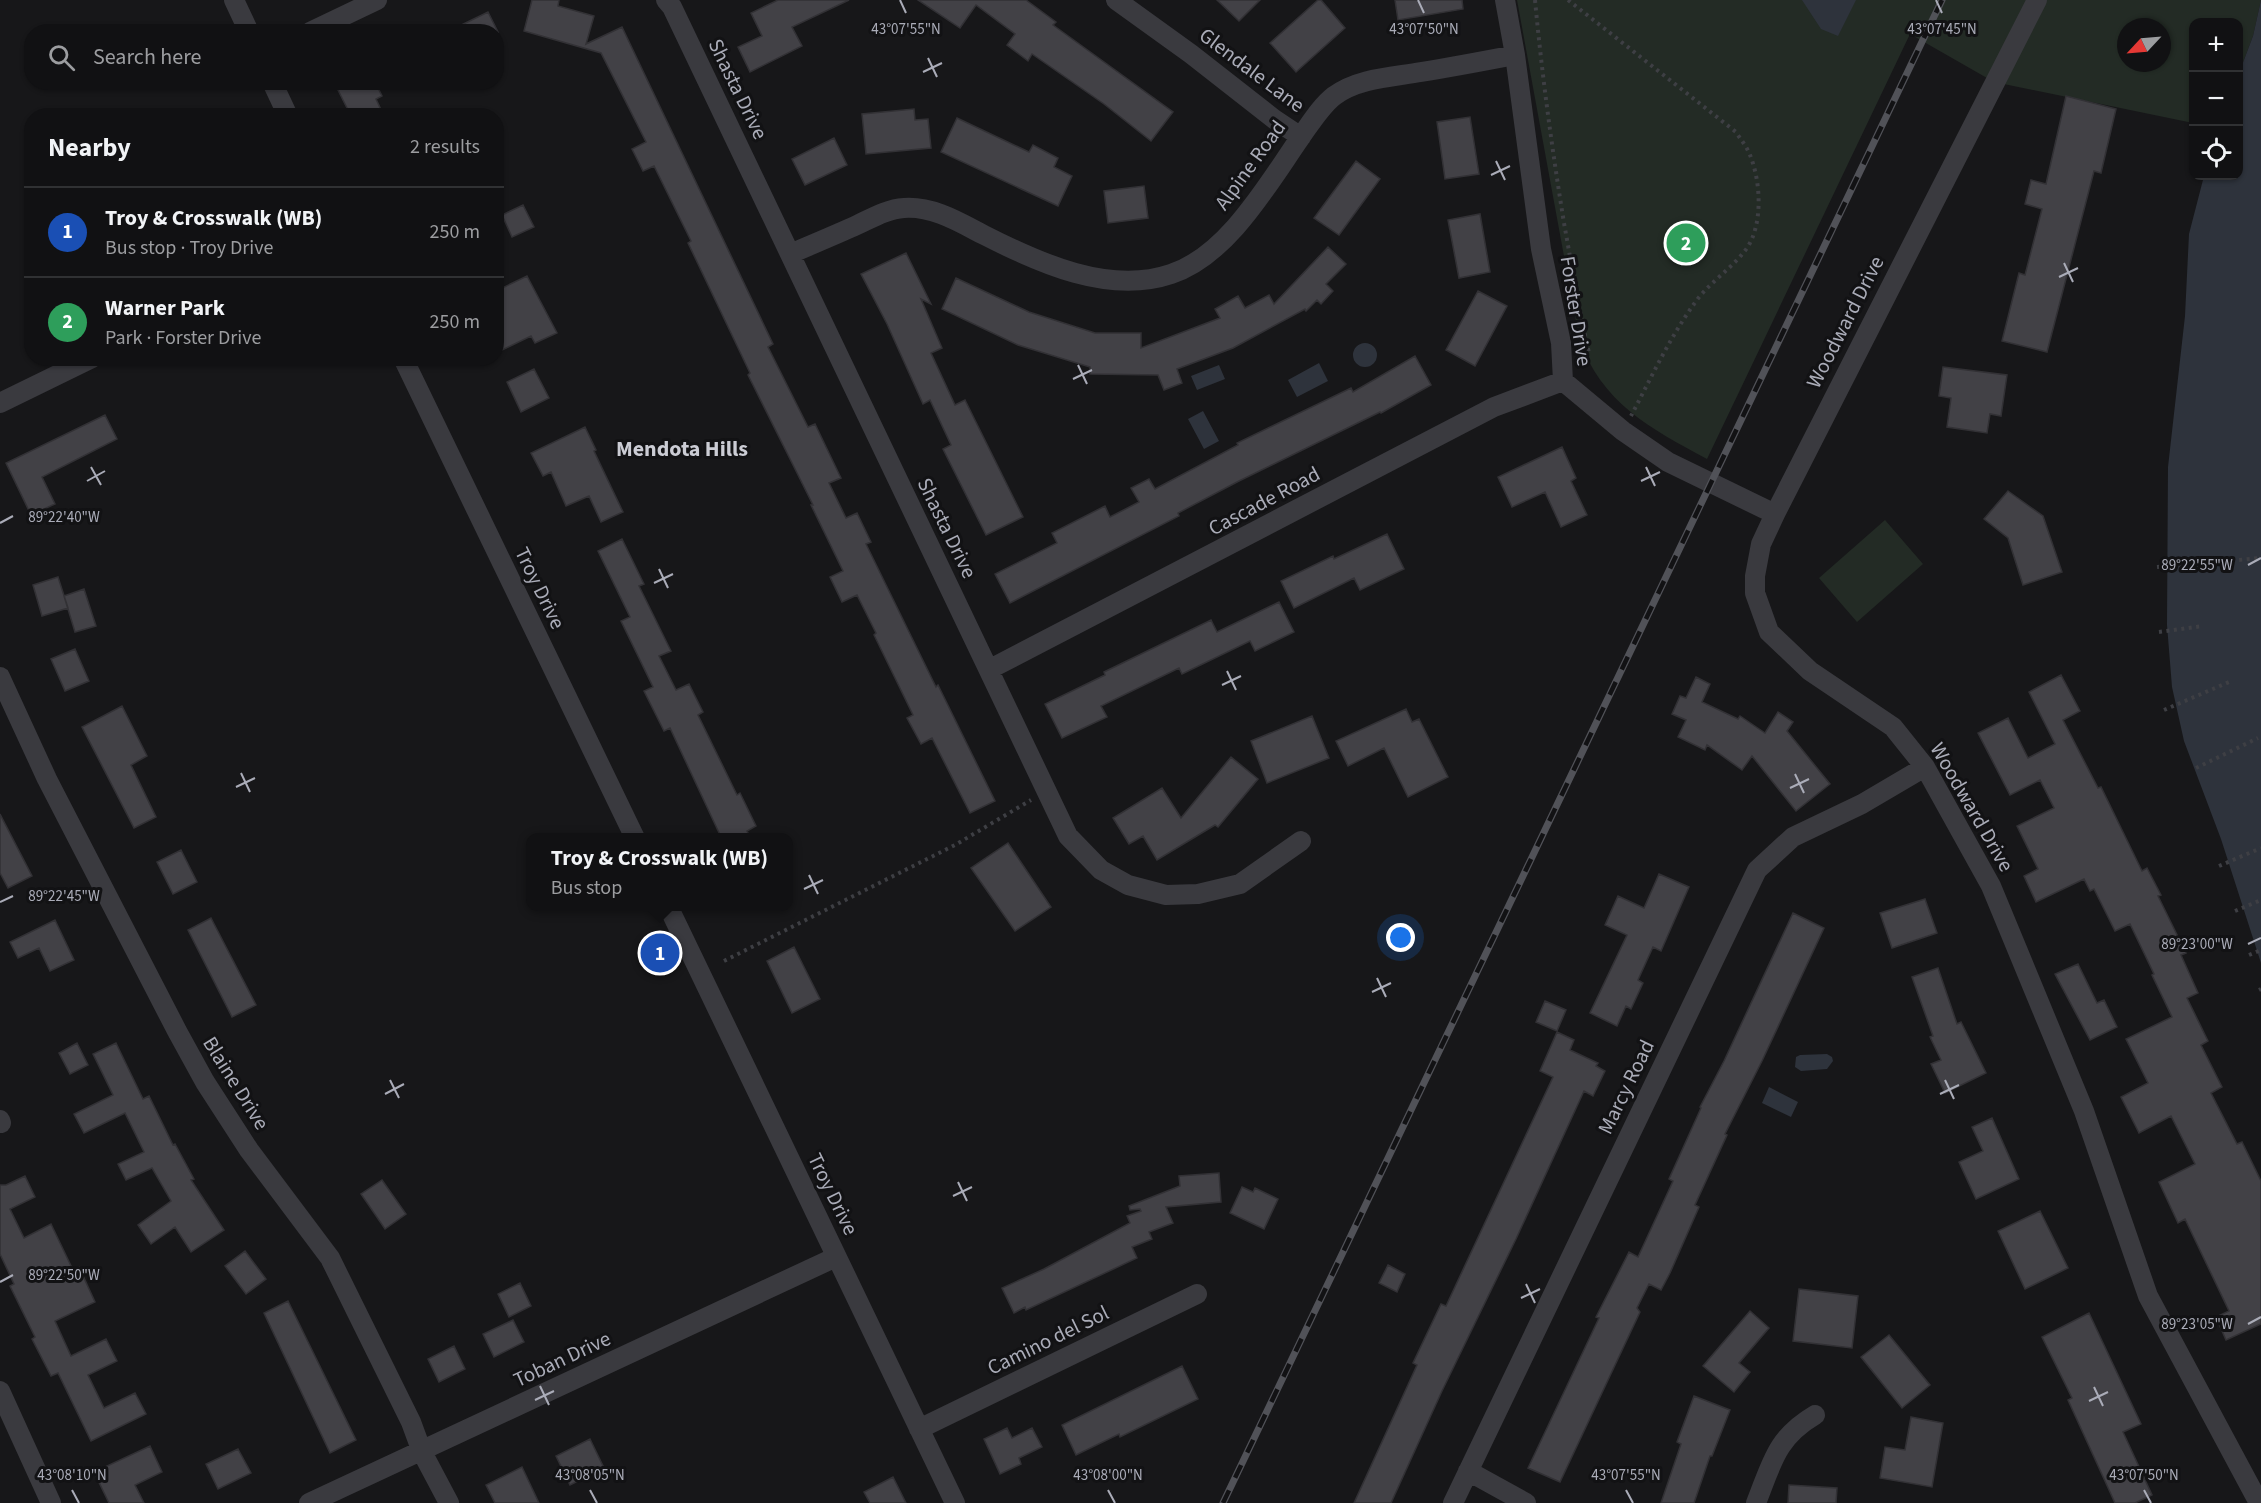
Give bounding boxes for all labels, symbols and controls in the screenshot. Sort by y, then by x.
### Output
north arrow [2117,18,2171,72]
map controls [2189,18,2243,180]
button: + [2189,18,2243,72]
text: 43°07'55"N [871,19,941,40]
text: 43°07'50"N [1389,19,1459,40]
text: 43°07'45"N [1907,19,1977,40]
street label: Glendale Lane [1193,20,1311,120]
search box [24,24,504,90]
street label: Shasta Drive [701,34,775,144]
icon: search [45,41,78,74]
text: Search here [93,41,201,73]
button: − [2189,72,2243,126]
street label: Alpine Road [1207,114,1293,216]
button: locate [2189,126,2243,180]
text: Nearby [48,129,131,166]
text: 2 results [410,133,480,161]
text: Troy & Crosswalk (WB) [105,202,322,234]
text: 1 [62,218,73,246]
text: 250 m [430,218,480,246]
pin: 2 [1666,220,1706,266]
text: Bus stop · Troy Drive [105,234,273,262]
street label: Woodward Drive [1799,251,1891,393]
street label: Forster Drive [1552,254,1600,368]
text: Warner Park [105,292,225,324]
text: 2 [62,308,73,336]
text: 250 m [430,308,480,336]
text: Park · Forster Drive [105,324,261,352]
district label: Mendota Hills [616,433,748,465]
street label: Cascade Road [1203,459,1325,543]
street label: Shasta Drive [910,473,984,583]
text: 89°22'40"W [28,507,100,528]
street label: Troy Drive [507,542,573,634]
text: 89°22'55"W [2161,555,2233,576]
street label: Woodward Drive [1923,737,2021,877]
popup [526,833,793,911]
text: Troy & Crosswalk (WB) [551,842,768,874]
text: Bus stop [551,874,622,902]
text: 89°22'45"W [28,886,100,907]
your location [1386,923,1415,952]
pin: 1 [640,930,680,976]
text: 89°23'00"W [2161,934,2233,955]
street label: Blaine Drive [195,1030,277,1136]
street label: Marcy Road [1590,1035,1662,1139]
street label: Troy Drive [800,1148,866,1240]
text: 89°22'50"W [28,1265,100,1286]
street label: Camino del Sol [982,1298,1114,1382]
text: 89°23'05"W [2161,1314,2233,1335]
street label: Toban Drive [508,1323,616,1395]
text: 43°08'10"N [37,1465,107,1486]
text: 43°08'05"N [555,1465,625,1486]
text: 43°08'00"N [1073,1465,1143,1486]
text: 43°07'55"N [1591,1465,1661,1486]
text: 43°07'50"N [2109,1465,2179,1486]

